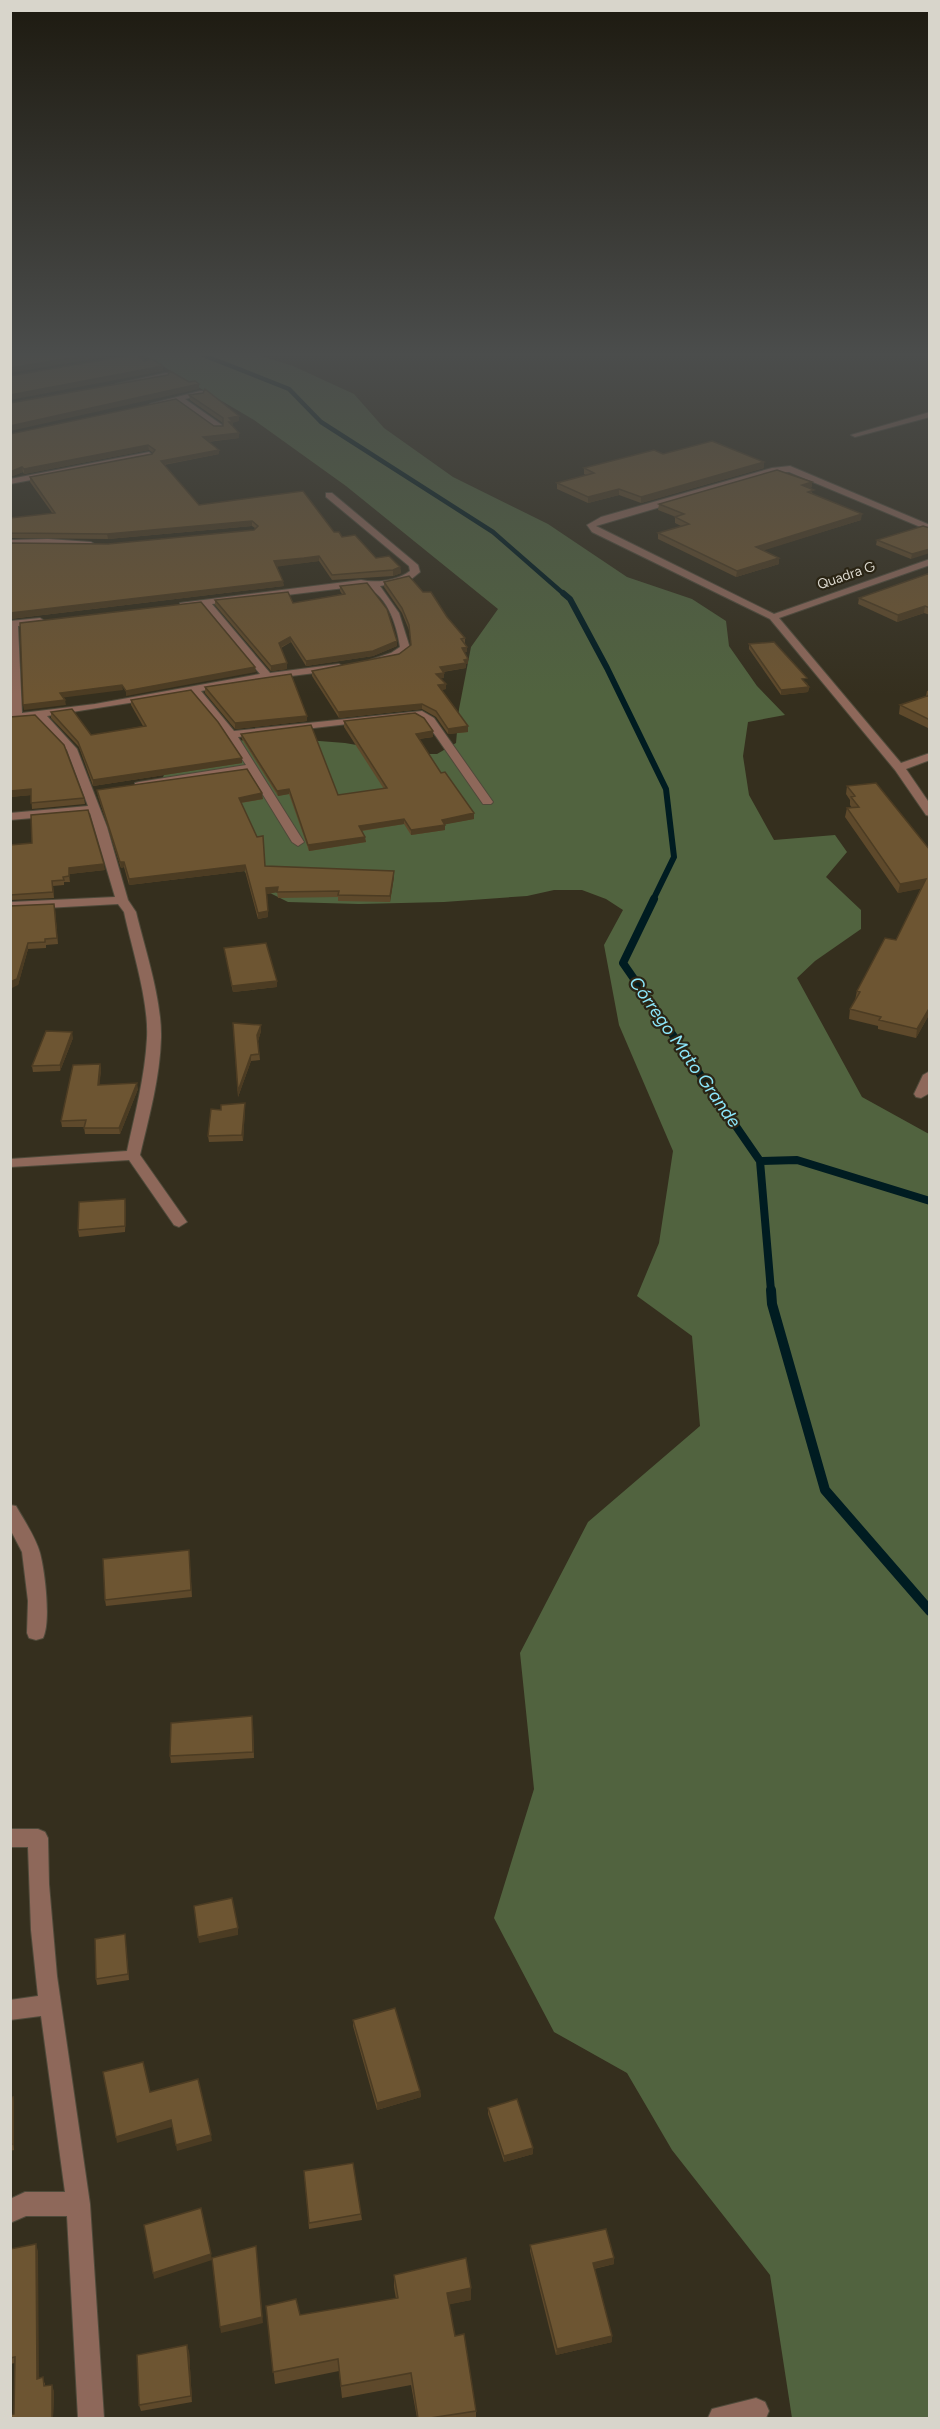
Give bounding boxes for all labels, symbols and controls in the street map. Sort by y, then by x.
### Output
street label: Quadra G [815,558,878,593]
water label: Córrego Mato Grande [625,972,746,1132]

